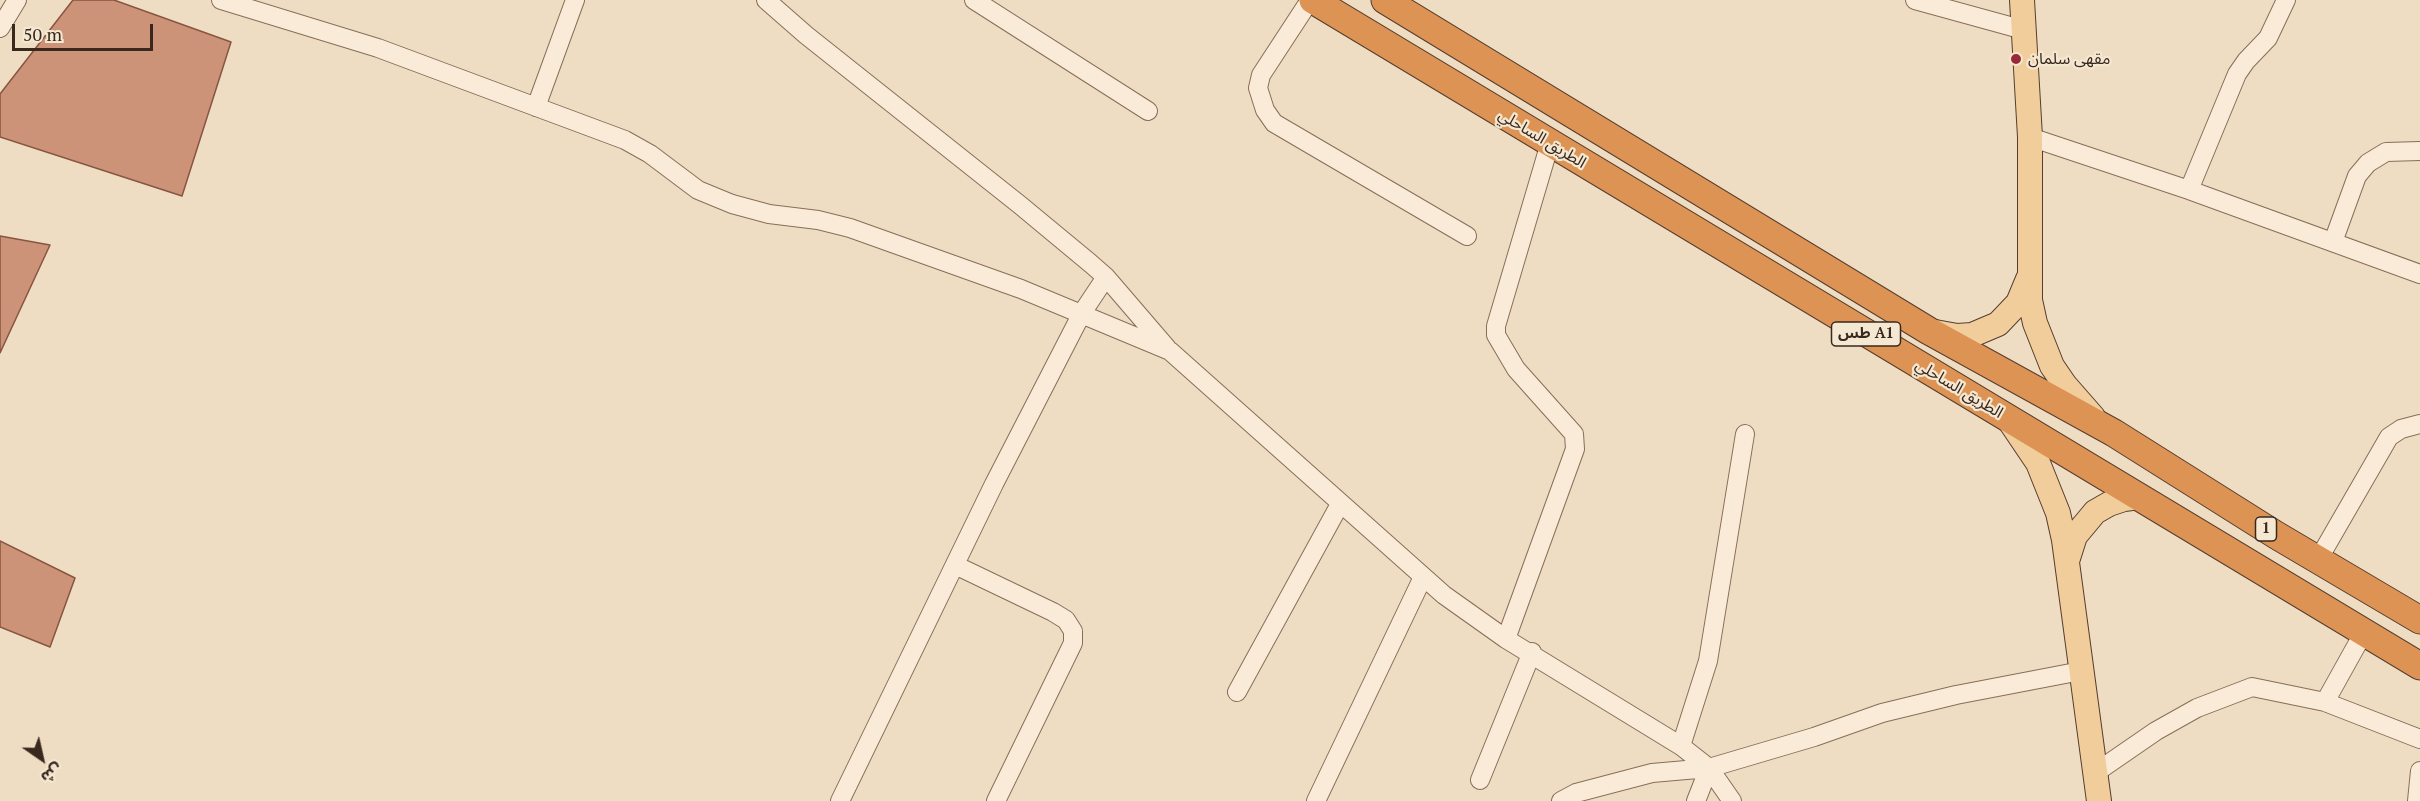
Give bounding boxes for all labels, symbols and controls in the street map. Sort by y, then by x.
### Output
scale bar [15,12,156,50]
text: 50 m [23,22,62,46]
place label: مقهى سلمان [2028,49,2110,69]
marker: مقهى سلمان [2009,52,2023,66]
street label: الطريق الساحلي [1495,105,1589,173]
road number: طس A1 [1832,322,1900,346]
street label: الطريق الساحلي [1912,355,2006,423]
road number: 1 [2256,517,2276,541]
north arrow [12,729,72,789]
text: ش [37,759,67,789]

